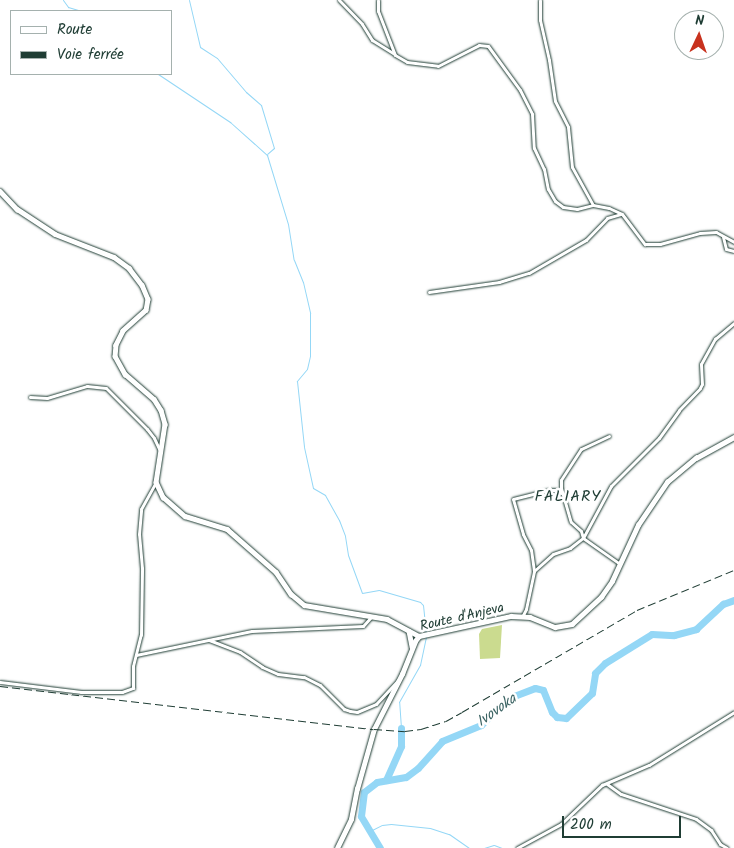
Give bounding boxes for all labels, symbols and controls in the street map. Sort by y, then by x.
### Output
legend [10,10,172,75]
north arrow [674,10,724,60]
text: N [695,10,705,32]
text: Route [57,18,92,42]
text: Voie ferrée [57,43,124,67]
district label: FALIARY [534,487,602,507]
street label: Route d'Anjeva [418,599,506,635]
water label: Ivovoka [474,691,520,731]
scale bar [564,806,683,838]
text: 200 m [570,813,612,837]

